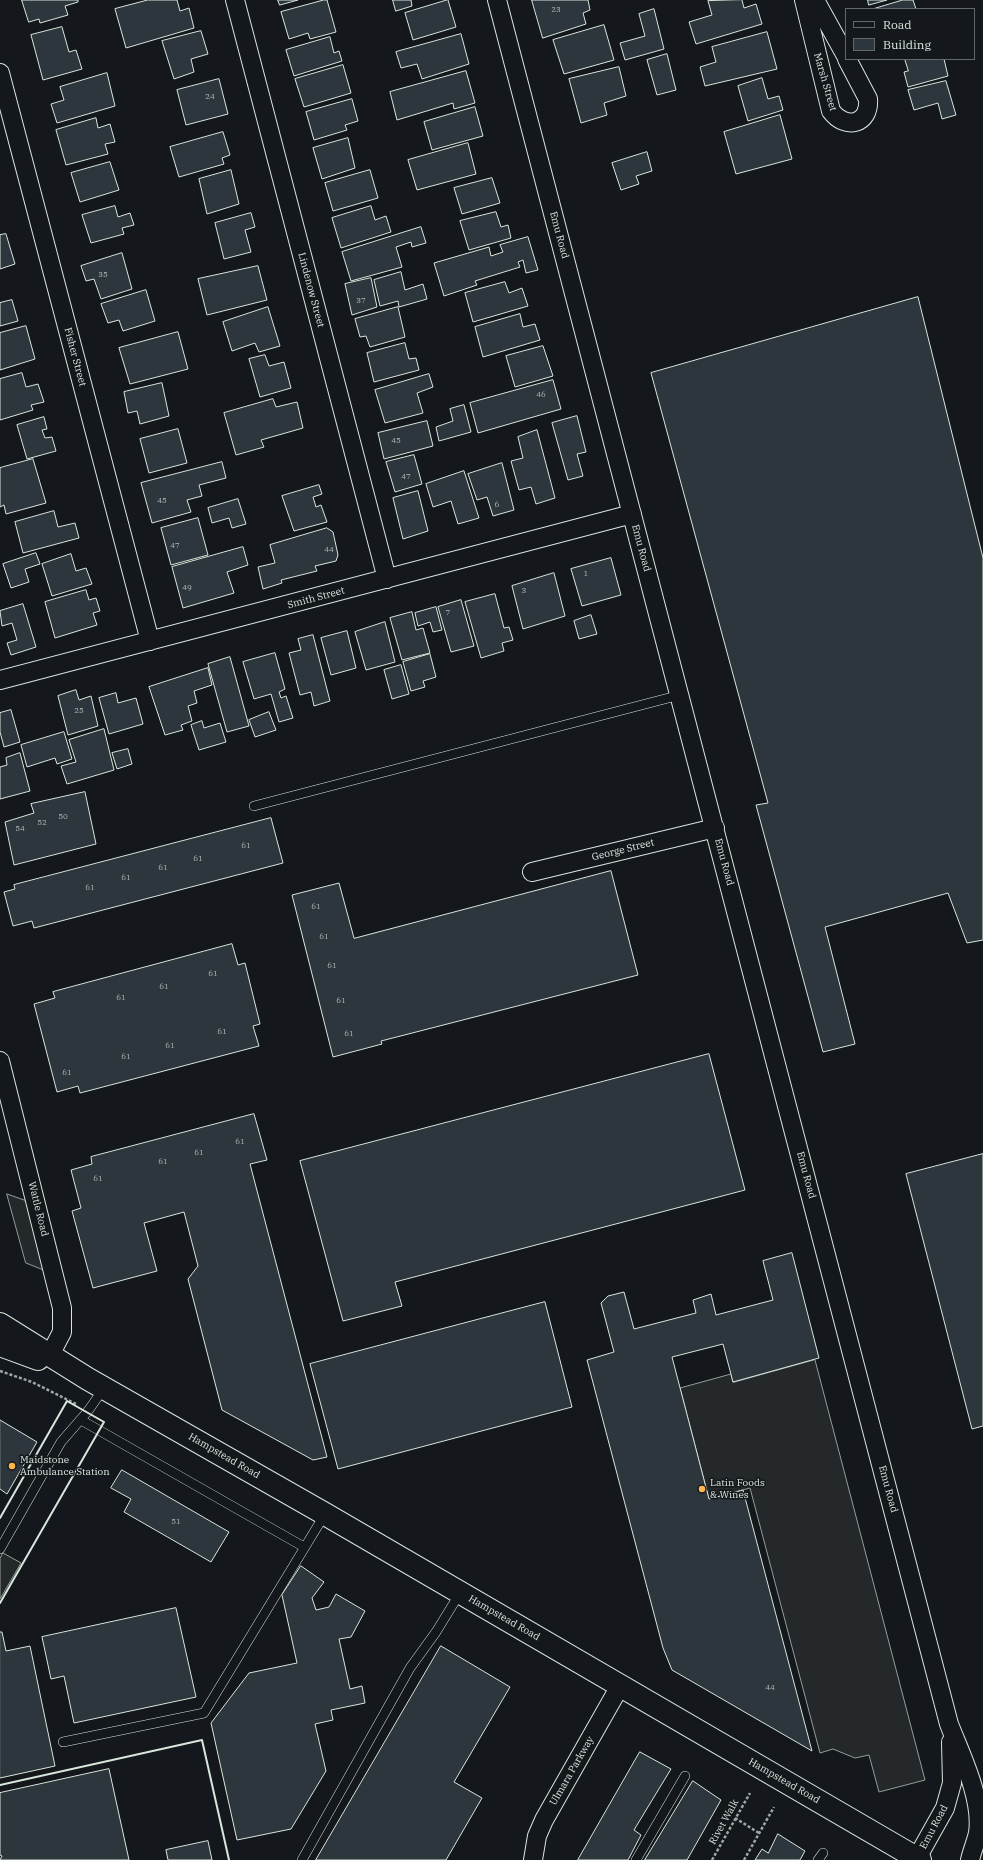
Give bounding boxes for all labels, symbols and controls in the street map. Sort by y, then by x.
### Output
house number: 23 [551,5,561,15]
legend [845,8,975,60]
text: Road [883,17,912,32]
text: Building [883,37,931,52]
street label: Marsh Street [811,51,839,113]
house number: 24 [205,92,215,102]
street label: Emu Road [547,210,571,260]
street label: Lindenow Street [295,251,327,329]
house number: 35 [98,270,108,280]
house number: 37 [356,296,366,306]
street label: Fisher Street [61,326,89,388]
house number: 46 [536,390,546,400]
house number: 45 [391,436,401,446]
house number: 47 [401,472,411,482]
house number: 45 [157,496,167,506]
house number: 6 [495,500,499,510]
street label: Emu Road [629,523,653,573]
house number: 47 [170,541,180,551]
house number: 44 [324,545,334,555]
house number: 1 [584,569,588,579]
house number: 49 [182,583,192,593]
street label: Smith Street [286,585,346,611]
house number: 3 [522,586,526,596]
house number: 7 [446,608,450,618]
house number: 25 [74,706,84,716]
house number: 50 [58,812,68,822]
house number: 52 [37,818,47,828]
house number: 54 [15,824,25,834]
street label: George Street [591,836,655,864]
street label: Emu Road [712,837,736,887]
house number: 61 [241,841,251,851]
house number: 61 [193,854,203,864]
house number: 61 [158,863,168,873]
house number: 61 [121,873,131,883]
house number: 61 [85,883,95,893]
house number: 61 [311,902,321,912]
house number: 61 [319,932,329,942]
house number: 61 [327,961,337,971]
house number: 61 [208,969,218,979]
house number: 61 [159,982,169,992]
house number: 61 [116,993,126,1003]
house number: 61 [336,996,346,1006]
house number: 61 [217,1027,227,1037]
house number: 61 [344,1029,354,1039]
house number: 61 [165,1041,175,1051]
house number: 61 [121,1052,131,1062]
house number: 61 [62,1068,72,1078]
house number: 61 [235,1137,245,1147]
house number: 61 [194,1148,204,1158]
street label: Emu Road [794,1150,818,1200]
house number: 61 [158,1157,168,1167]
house number: 61 [93,1174,103,1184]
street label: Wattle Road [25,1180,51,1238]
street label: Hampstead Road [186,1431,262,1481]
place label: Maidstone Ambulance Station [20,1454,110,1478]
marker: Maidstone Ambulance Station [7,1461,17,1471]
street label: Emu Road [876,1464,900,1514]
place label: Latin Foods & Wines [710,1477,765,1500]
marker: Latin Foods & Wines [697,1484,707,1494]
house number: 51 [171,1517,181,1527]
street label: Hampstead Road [466,1593,542,1643]
house number: 44 [765,1683,775,1693]
street label: Ulmara Parkway [547,1734,597,1808]
street label: Hampstead Road [746,1756,822,1806]
street label: Rivet Walk [707,1797,741,1847]
street label: Emu Road [917,1803,951,1851]

